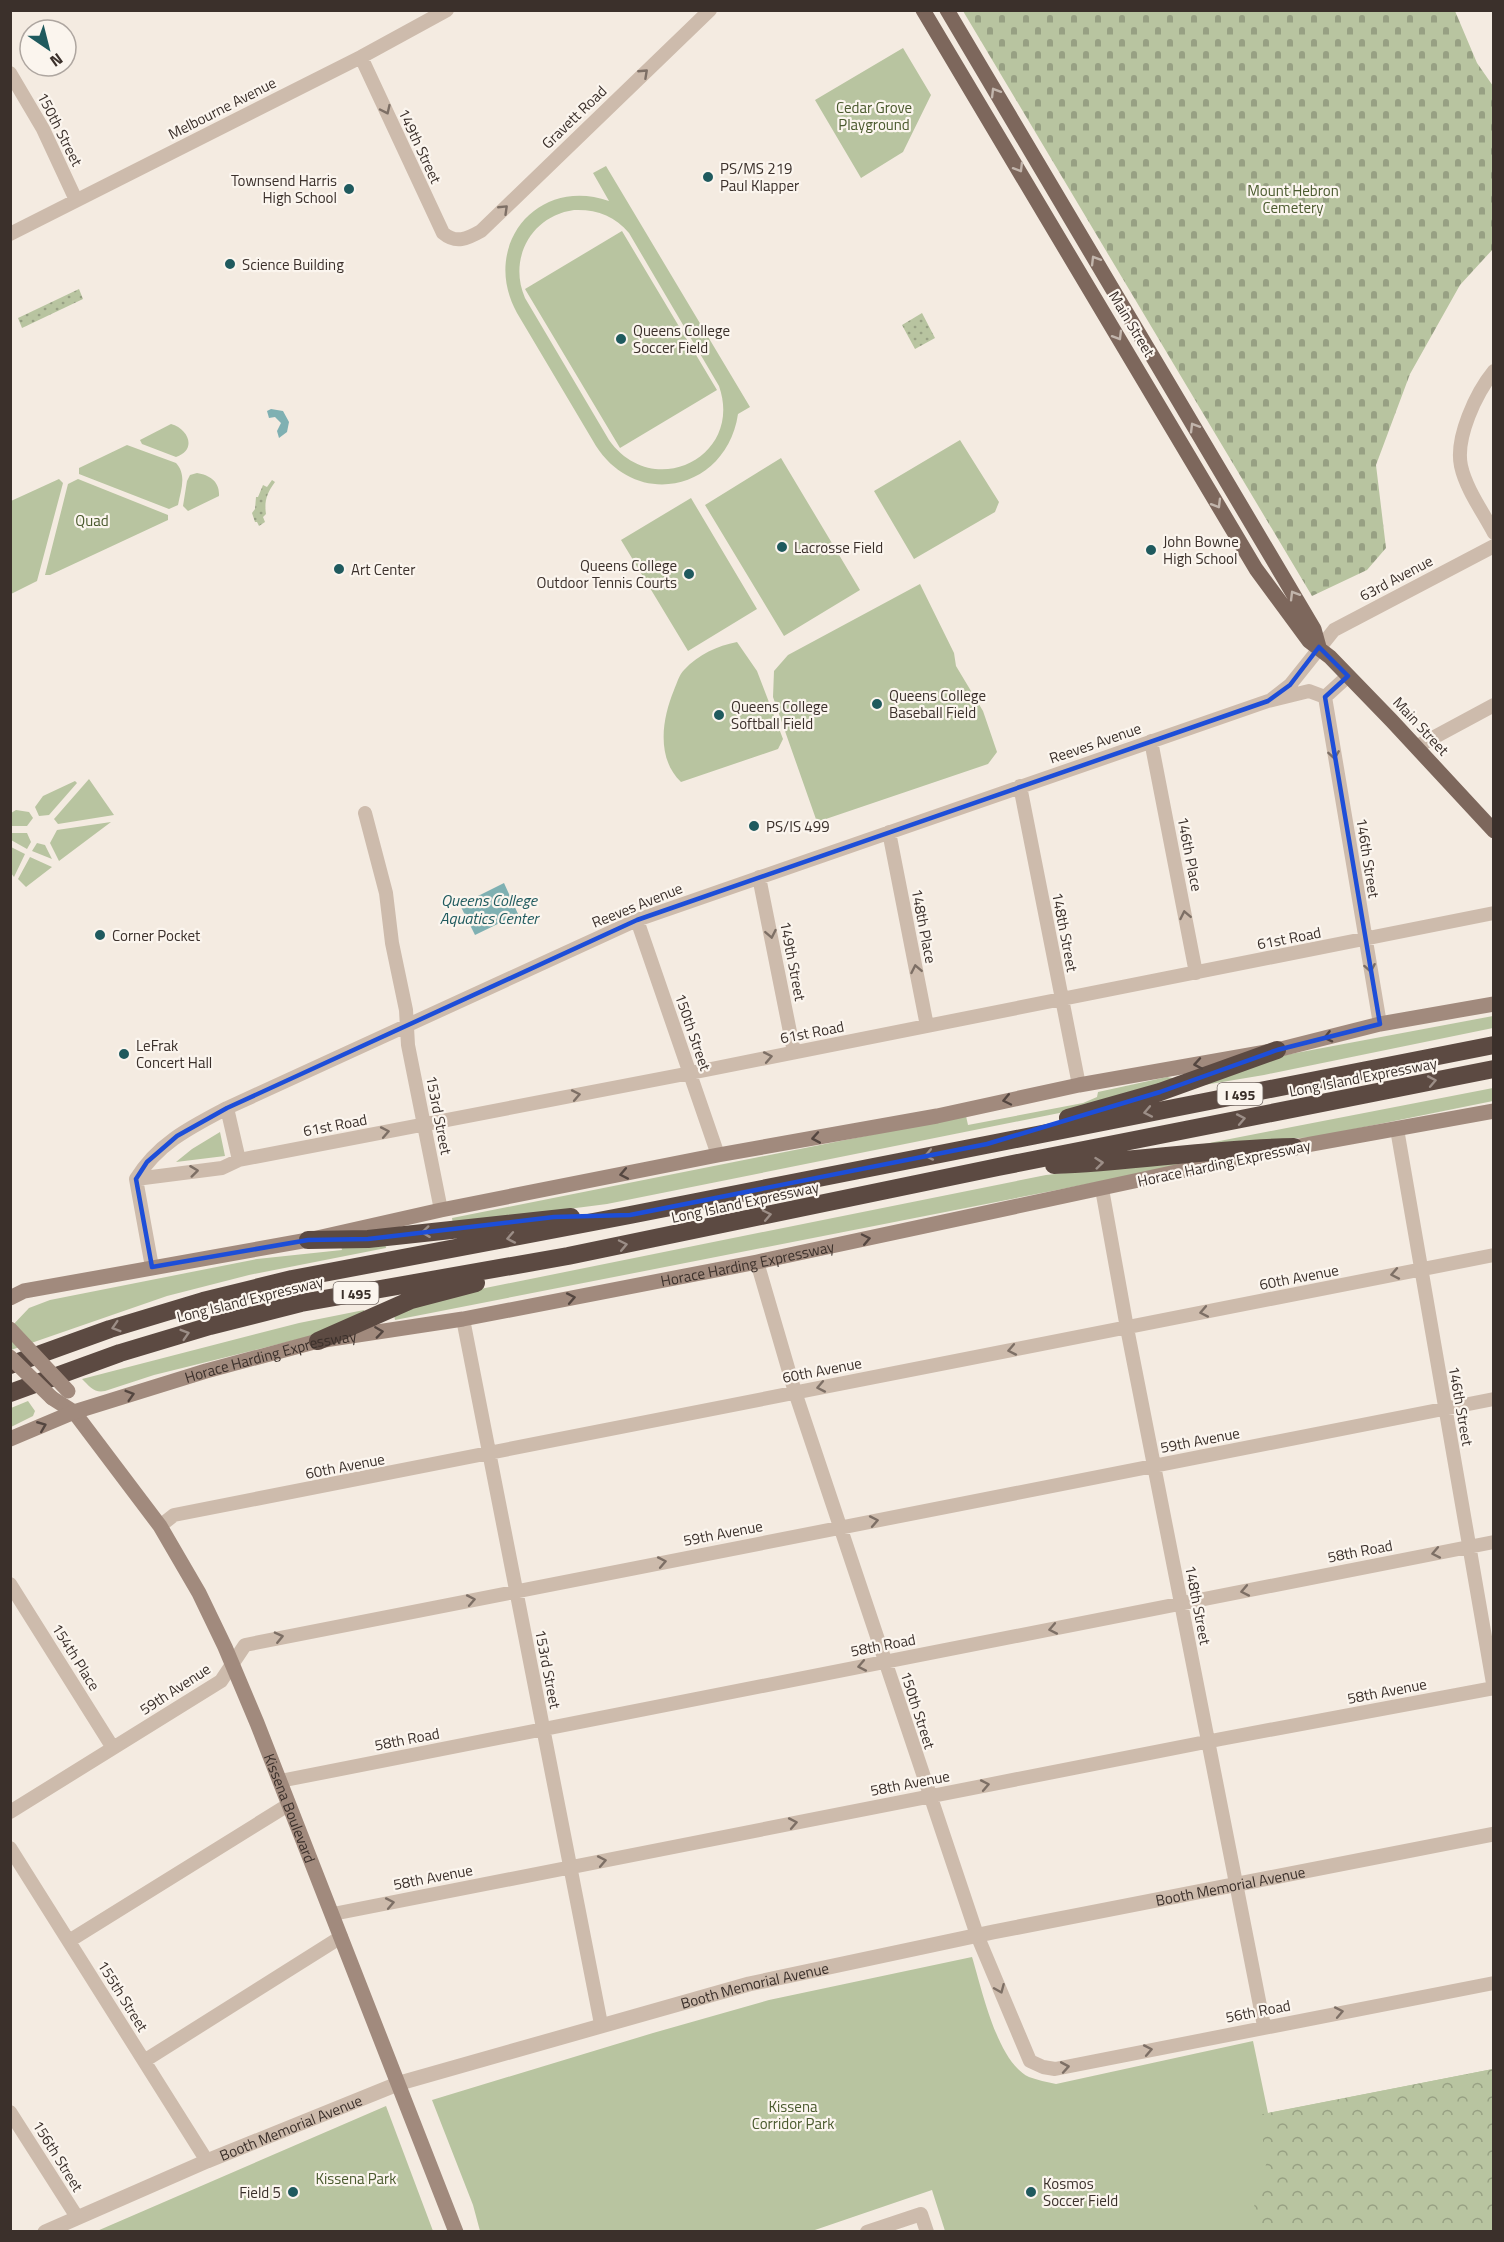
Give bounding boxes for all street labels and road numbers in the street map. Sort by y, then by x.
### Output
street label: Melbourne Avenue [164,71,280,145]
street label: Gravett Road [536,80,612,154]
street label: 150th Street [31,88,89,171]
street label: 149th Street [393,105,448,188]
street label: Main Street [1103,287,1161,362]
street label: 63rd Avenue [1355,549,1437,607]
street label: Main Street [1388,691,1455,761]
street label: Reeves Avenue [1046,716,1144,770]
street label: 146th Place [1171,815,1209,893]
street label: 146th Street [1350,816,1386,900]
street label: Reeves Avenue [588,876,686,934]
street label: 148th Place [905,887,943,965]
street label: 148th Street [1046,890,1084,974]
street label: 149th Street [774,919,812,1003]
street label: 61st Road [1255,921,1323,955]
street label: 150th Street [669,990,717,1074]
street label: 61st Road [778,1015,846,1049]
street label: Long Island Expressway [1287,1051,1439,1103]
street label: 153rd Street [420,1073,458,1157]
road number: I 495 [1218,1083,1262,1105]
street label: 61st Road [301,1108,369,1142]
street label: Horace Harding Expressway [1135,1133,1313,1193]
street label: Long Island Expressway [669,1175,821,1229]
street label: Horace Harding Expressway [659,1234,836,1292]
street label: 60th Avenue [1257,1258,1341,1296]
street label: Long Island Expressway [174,1270,326,1328]
road number: I 495 [334,1282,378,1304]
street label: Horace Harding Expressway [182,1324,358,1389]
street label: 60th Avenue [780,1351,864,1389]
street label: 146th Street [1443,1364,1479,1448]
street label: 59th Avenue [1158,1421,1242,1459]
street label: 60th Avenue [303,1447,387,1485]
street label: 59th Avenue [681,1514,765,1552]
street label: 58th Road [1325,1533,1395,1569]
street label: 148th Street [1179,1563,1217,1647]
street label: 154th Place [46,1619,106,1695]
street label: 153rd Street [529,1627,567,1711]
street label: 58th Road [848,1627,918,1663]
street label: 59th Avenue [135,1657,215,1721]
street label: 150th Street [895,1668,942,1753]
street label: 58th Avenue [1345,1672,1429,1710]
street label: 58th Road [372,1721,442,1757]
street label: Kissena Boulevard [258,1750,322,1866]
street label: 58th Avenue [868,1764,952,1802]
street label: 58th Avenue [391,1858,475,1896]
street label: Booth Memorial Avenue [1153,1860,1307,1911]
street label: 155th Street [92,1956,154,2037]
street label: Booth Memorial Avenue [678,1956,831,2014]
street label: 56th Road [1223,1993,1293,2029]
street label: Booth Memorial Avenue [216,2088,365,2166]
street label: 156th Street [27,2116,89,2197]

